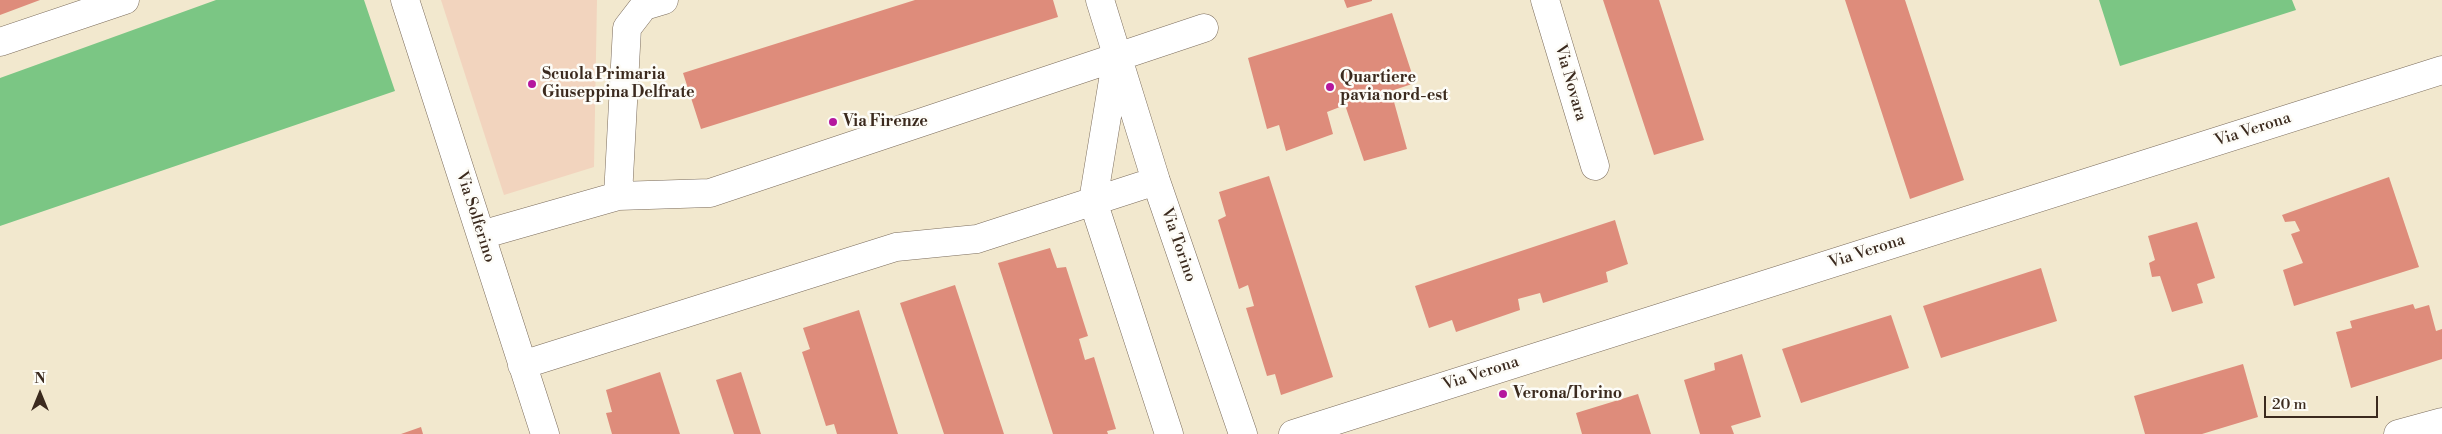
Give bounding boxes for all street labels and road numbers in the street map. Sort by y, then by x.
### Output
street label: Via Novara [1550,43,1590,123]
street label: Via Verona [2213,109,2293,151]
street label: Via Solferino [451,169,499,265]
street label: Via Torino [1156,205,1200,285]
street label: Via Verona [1827,231,1907,273]
street label: Via Verona [1441,353,1521,395]

